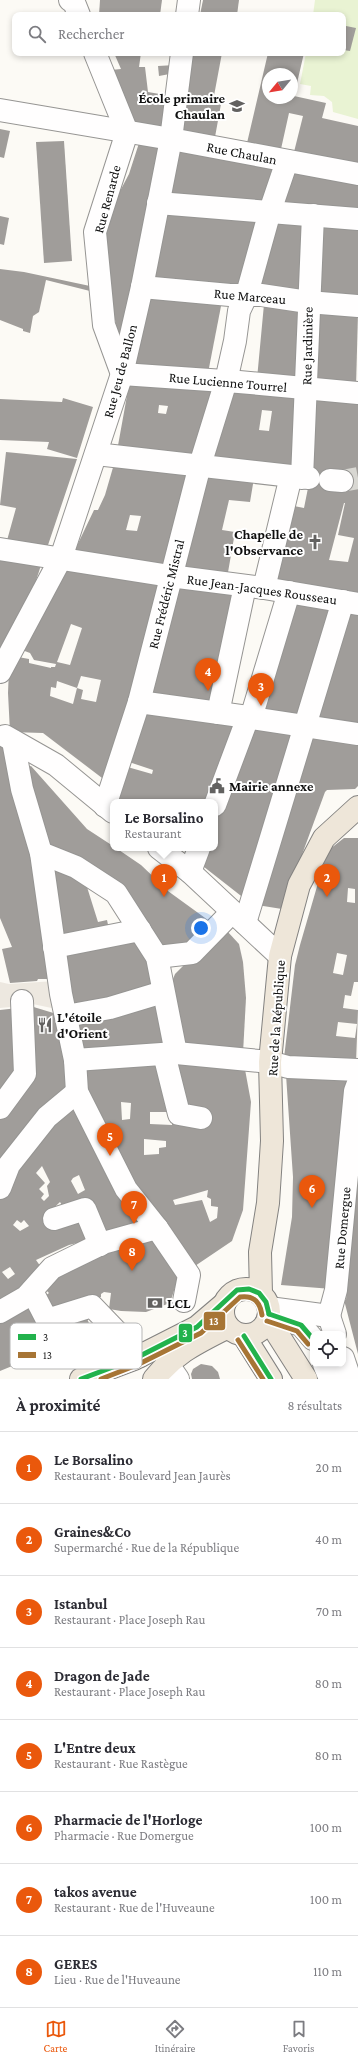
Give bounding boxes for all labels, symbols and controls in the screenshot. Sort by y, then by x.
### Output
search box [12,12,346,56]
icon: search [26,23,48,45]
text: Rechercher [58,26,125,42]
north arrow [262,68,298,104]
place label: École primaire Chaulan [138,90,225,122]
school or university icon: École primaire Chaulan [228,97,246,115]
street label: Rue Chaulan [206,138,279,168]
street label: Rue Renarde [90,163,124,235]
street label: Rue Marceau [213,285,287,307]
street label: Rue Jardinière [298,307,316,385]
street label: Rue Jeu de Ballon [100,322,140,420]
street label: Rue Lucienne Tourrel [168,369,288,395]
place label: Chapelle de l'Observance [226,526,303,558]
church icon: Chapelle de l'Observance [306,533,324,551]
street label: Rue Frédéric Mistral [145,537,187,650]
street label: Rue Jean-Jacques Rousseau [186,571,339,608]
pin: 4 [195,658,221,691]
pin: 3 [248,673,274,706]
public building icon: Mairie annexe [208,777,226,795]
place label: Mairie annexe [229,778,314,794]
popup [110,799,218,851]
text: Le Borsalino [125,810,203,826]
text: Restaurant [125,826,181,841]
pin: 1 [151,864,177,897]
pin: 2 [314,864,340,897]
your location [191,918,211,938]
street label: Rue de la République [264,959,288,1077]
place label: L'étoile d'Orient [57,1009,108,1041]
restaurant icon: L'étoile d'Orient [36,1016,54,1034]
pin: 5 [97,1123,123,1156]
pin: 6 [299,1175,325,1208]
street label: Rue Domergue [330,1186,354,1270]
pin: 7 [121,1191,147,1224]
pin: 8 [119,1238,145,1271]
bank icon: LCL [146,1294,164,1312]
place label: LCL [167,1295,191,1311]
line badge: 13 [203,1311,226,1331]
text: 13 [209,1315,219,1327]
legend [10,1323,142,1369]
line badge: 3 [178,1323,193,1343]
text: 3 [182,1327,188,1339]
text: 3 [43,1331,48,1343]
map controls [310,1331,346,1367]
button: locate [310,1331,346,1367]
text: 13 [43,1349,52,1361]
text: À proximité [16,1396,100,1415]
text: 8 résultats [288,1398,342,1413]
text: Le Borsalino [54,1452,133,1468]
text: 1 [27,1460,31,1475]
text: 20 m [316,1460,342,1475]
text: Restaurant · Boulevard Jean Jaurès [54,1468,231,1483]
text: Graines&Co [54,1524,131,1540]
text: 2 [26,1532,32,1547]
text: 40 m [315,1532,342,1547]
text: Supermarché · Rue de la République [54,1540,239,1555]
text: Istanbul [54,1596,107,1612]
text: 3 [26,1604,32,1619]
text: 70 m [316,1604,342,1619]
text: Restaurant · Place Joseph Rau [54,1612,206,1627]
text: Dragon de Jade [54,1668,150,1684]
text: 4 [25,1676,33,1691]
text: 80 m [315,1676,342,1691]
text: Restaurant · Place Joseph Rau [54,1684,206,1699]
text: L'Entre deux [54,1740,136,1756]
text: 5 [26,1748,32,1763]
text: 80 m [315,1748,342,1763]
text: Restaurant · Rue Rastègue [54,1756,188,1771]
text: Pharmacie de l'Horloge [54,1812,202,1828]
text: 6 [25,1820,33,1835]
text: 100 m [310,1820,342,1835]
text: Pharmacie · Rue Domergue [54,1828,194,1843]
text: takos avenue [54,1884,137,1900]
text: 7 [26,1892,32,1907]
text: 100 m [310,1892,342,1907]
text: Restaurant · Rue de l'Huveaune [54,1900,215,1915]
text: GERES [54,1956,97,1972]
text: 8 [25,1964,33,1979]
text: 110 m [313,1964,342,1979]
text: Lieu · Rue de l'Huveaune [54,1972,181,1987]
tab: Carte [44,2018,67,2054]
tab: Itinéraire [155,2018,195,2054]
tab: Favoris [283,2018,314,2054]

